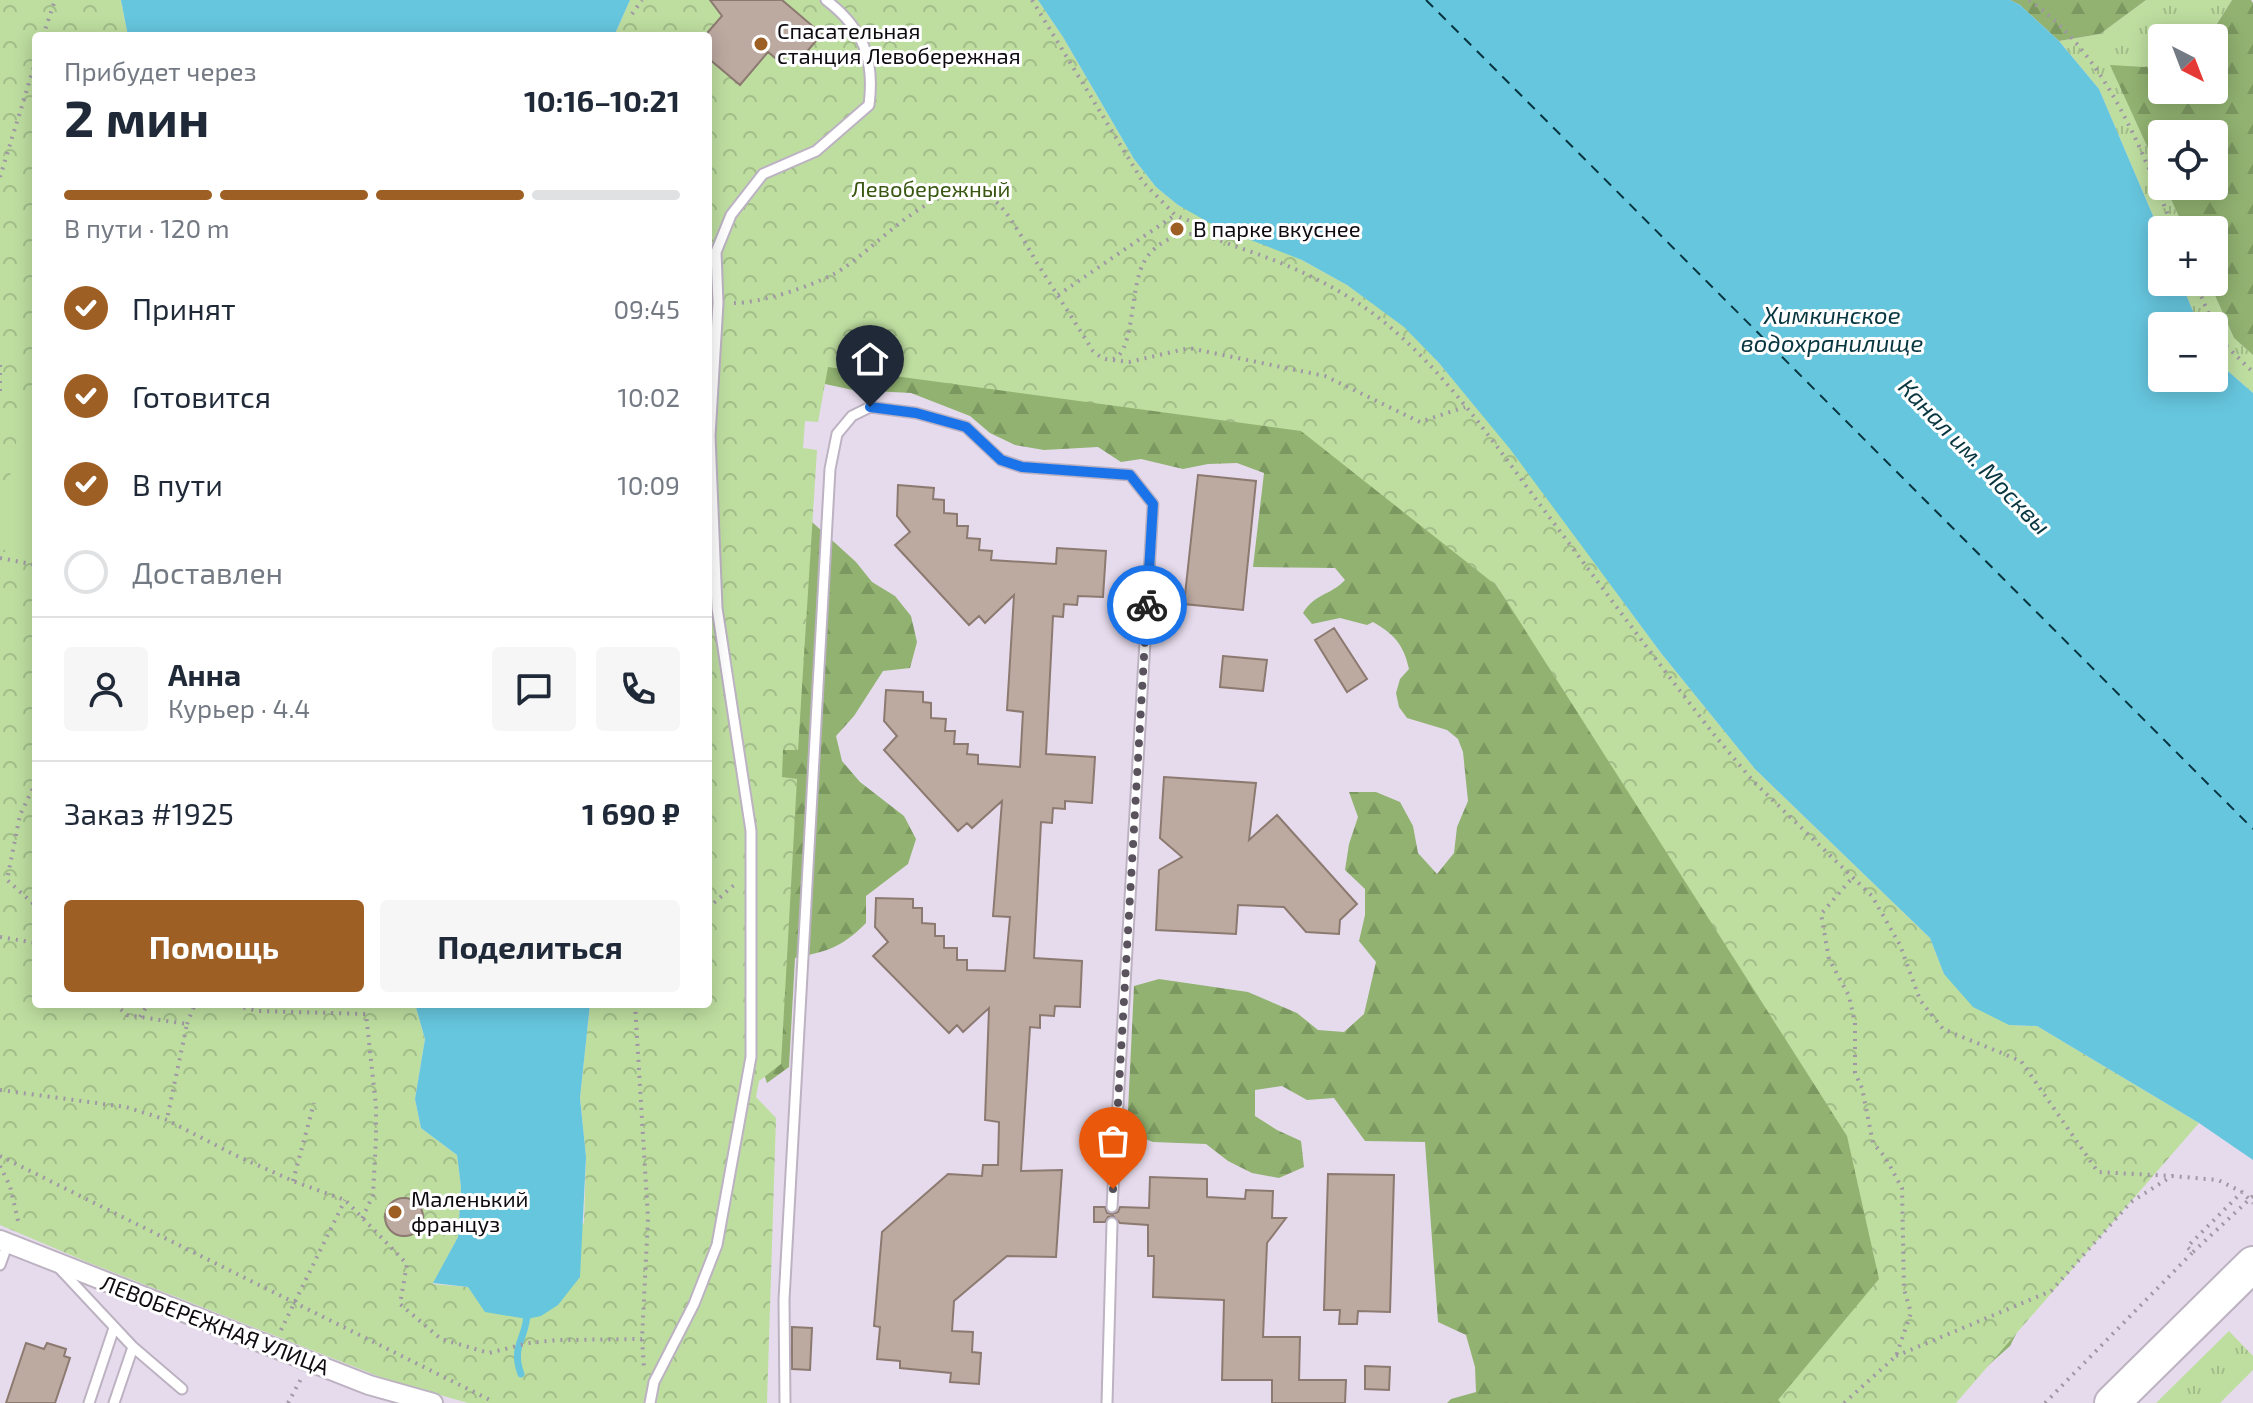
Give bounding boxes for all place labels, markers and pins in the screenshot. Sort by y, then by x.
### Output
place label: Спасательная станция Левобережная [777,17,1021,68]
marker: Спасательная станция Левобережная [752,35,770,53]
place label: В парке вкуснее [1193,215,1361,242]
marker: В парке вкуснее [1168,220,1186,238]
pin [836,325,904,407]
pin [1079,1107,1147,1189]
place label: Маленький француз [411,1185,528,1237]
marker: Маленький француз [386,1203,404,1221]

